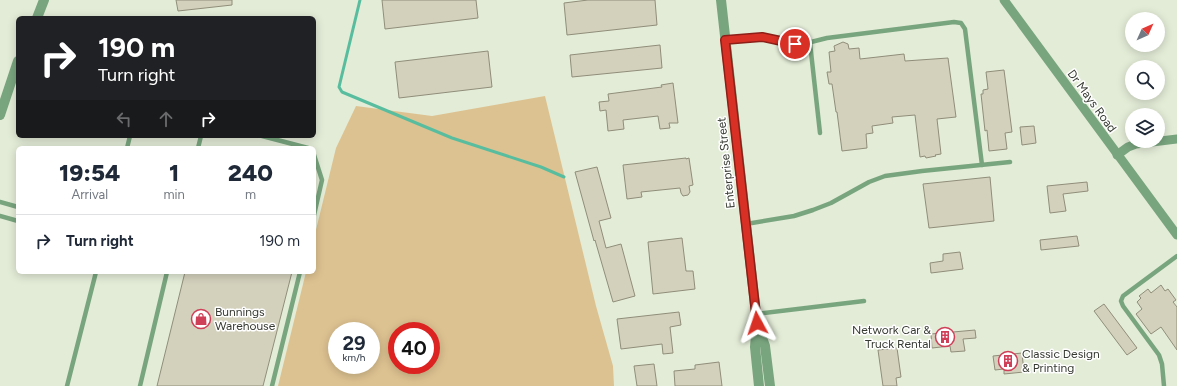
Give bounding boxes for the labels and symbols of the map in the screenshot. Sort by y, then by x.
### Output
north arrow [1125,12,1165,52]
pin [778,27,812,61]
street label: Dr Mays Road [1065,67,1119,135]
street label: Enterprise Street [714,116,738,209]
position arrow [736,302,778,344]
place label: Bunnings Warehouse [215,305,276,333]
shop icon: Bunnings Warehouse [190,308,212,330]
speed limit sign: 40 [388,322,440,374]
place label: Network Car & Truck Rental [852,323,931,351]
building icon: Network Car & Truck Rental [934,326,956,348]
place label: Classic Design & Printing [1022,347,1100,375]
building icon: Classic Design & Printing [997,350,1019,372]

